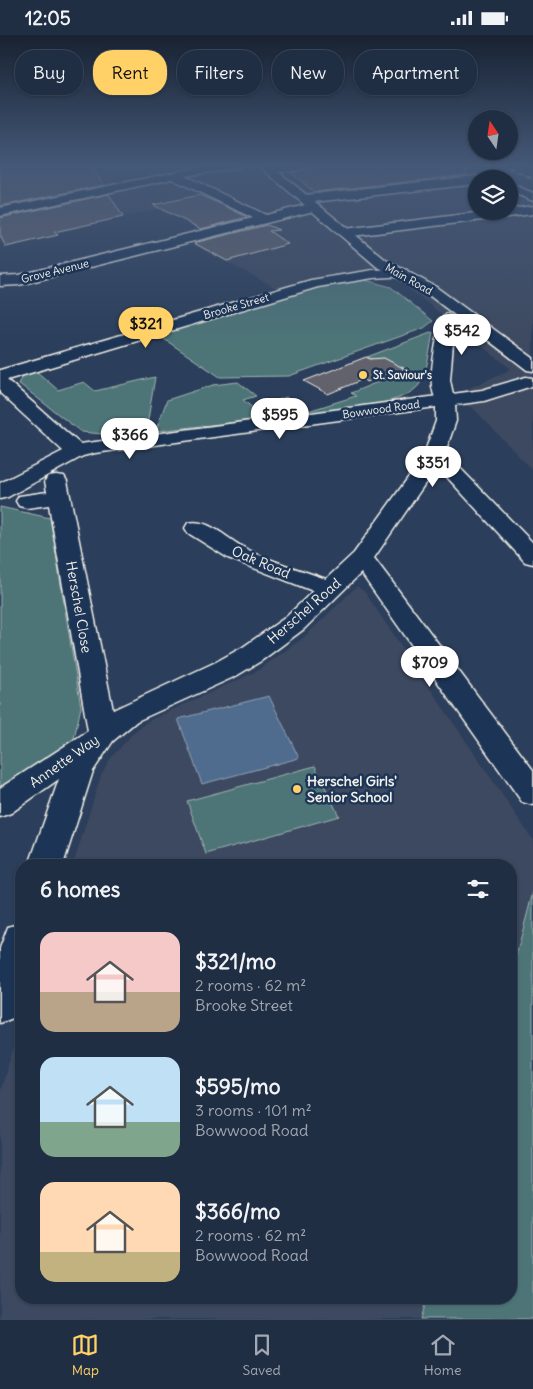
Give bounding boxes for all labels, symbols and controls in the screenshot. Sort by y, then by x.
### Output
text: 12:05 [25,6,71,30]
chip: Buy [15,50,83,95]
chip: Rent [93,50,167,95]
chip: Filters [177,50,262,95]
chip: New [272,50,344,95]
chip: Apartment [354,50,477,95]
north arrow [468,110,518,160]
map controls [468,110,518,220]
button: layers [468,170,518,220]
street label: Grove Avenue [20,256,90,286]
street label: Main Road [383,260,436,298]
street label: Brooke Street [202,290,271,322]
pin: $321 [116,307,176,349]
text: $321 [129,313,163,333]
pin: $542 [432,313,492,356]
text: $542 [444,320,480,340]
place label: St. Saviour's [373,368,432,382]
marker: St. Saviour's [357,369,369,381]
pin: $595 [250,397,310,440]
street label: Bowwood Road [341,397,421,421]
text: $595 [262,404,298,424]
pin: $366 [100,417,160,460]
text: $366 [112,424,148,444]
pin: $351 [403,445,463,488]
text: $351 [416,452,450,472]
street label: Oak Road [229,542,293,582]
street label: Herschel Close [62,560,96,654]
street label: Herschel Road [264,574,344,648]
pin: $709 [400,645,460,688]
text: $709 [412,652,448,672]
street label: Annette Way [26,730,102,792]
place label: Herschel Girls' Senior School [307,772,397,806]
marker: Herschel Girls' Senior School [291,783,303,795]
icon: filters [464,875,492,903]
text: 6 homes [40,876,120,903]
text: $321/mo [195,948,276,975]
icon: home [80,952,140,1012]
text: 2 rooms · 62 m² [195,975,306,995]
text: Brooke Street [195,995,293,1015]
text: $595/mo [195,1073,280,1100]
icon: home [80,1077,140,1137]
text: 3 rooms · 101 m² [195,1100,312,1120]
text: Bowwood Road [195,1120,308,1140]
text: $366/mo [195,1198,280,1225]
icon: home [80,1202,140,1262]
text: 2 rooms · 62 m² [195,1225,306,1245]
text: Bowwood Road [195,1245,308,1265]
tab: Map [71,1331,99,1379]
tab: Saved [242,1331,281,1379]
tab: Home [424,1331,461,1379]

